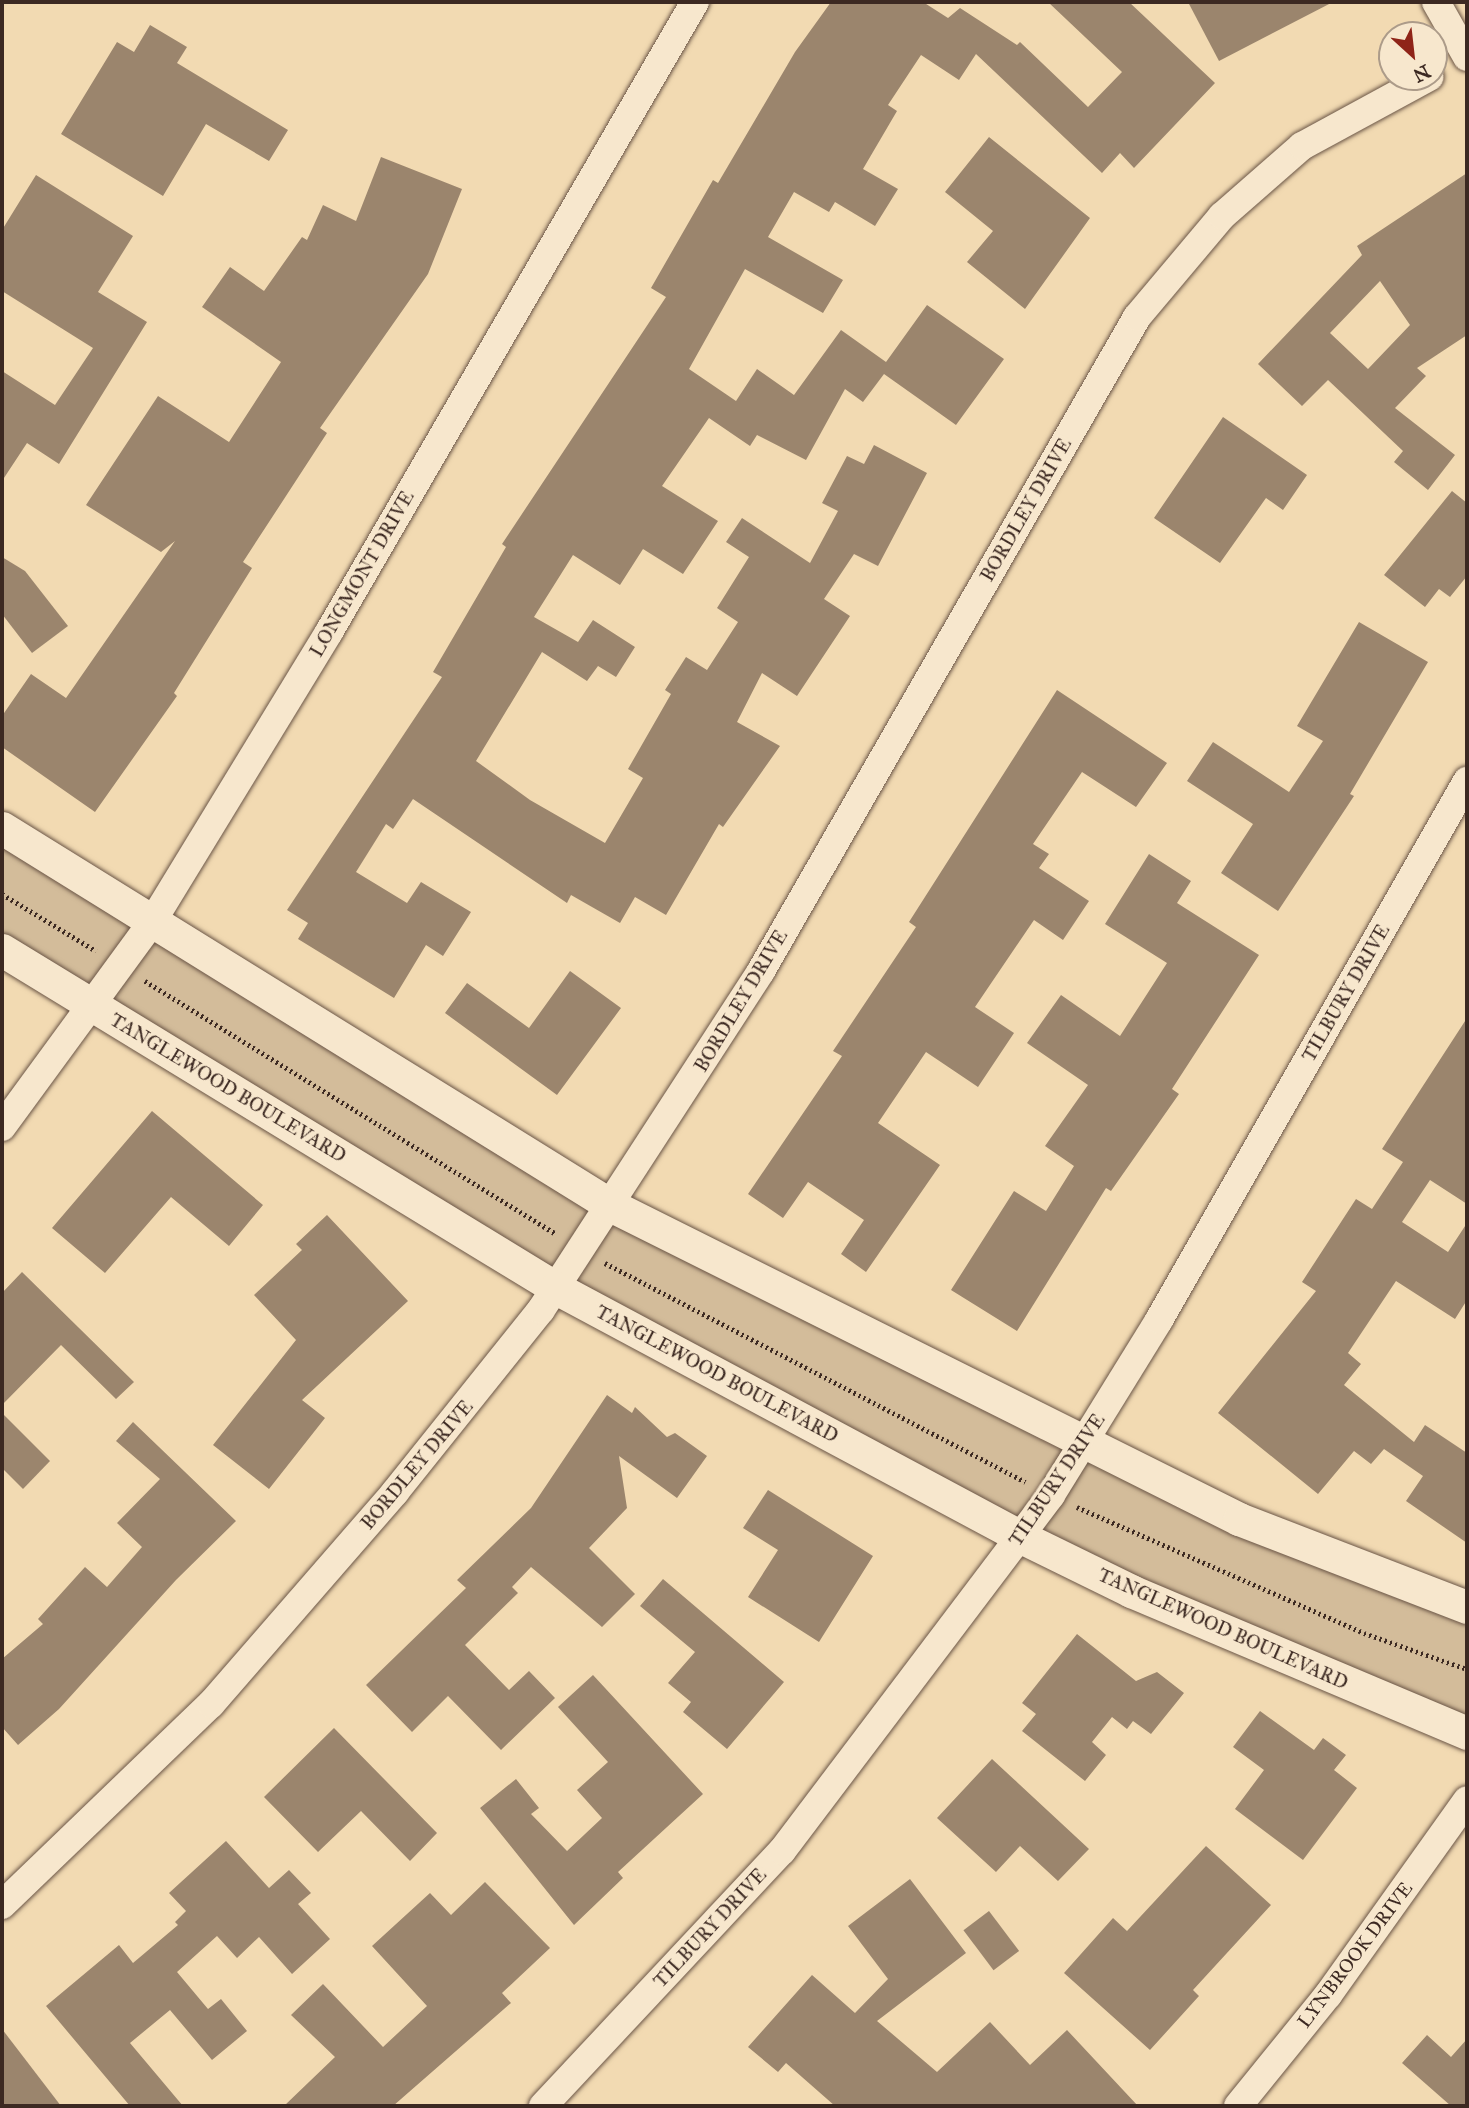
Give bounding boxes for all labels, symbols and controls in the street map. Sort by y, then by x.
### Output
north arrow [1378,21,1448,91]
text: N [1409,59,1434,87]
street label: BORDLEY DRIVE [976,434,1076,586]
street label: LONGMONT DRIVE [305,487,419,661]
street label: TILBURY DRIVE [1297,920,1395,1066]
street label: BORDLEY DRIVE [690,926,792,1076]
street label: TANGLEWOOD BOULEVARD [106,1008,350,1168]
street label: TANGLEWOOD BOULEVARD [592,1300,842,1448]
street label: BORDLEY DRIVE [356,1396,478,1534]
street label: TILBURY DRIVE [1004,1409,1110,1551]
street label: TANGLEWOOD BOULEVARD [1095,1563,1351,1695]
street label: TILBURY DRIVE [649,1864,771,1992]
street label: LYNBROOK DRIVE [1293,1878,1417,2032]

